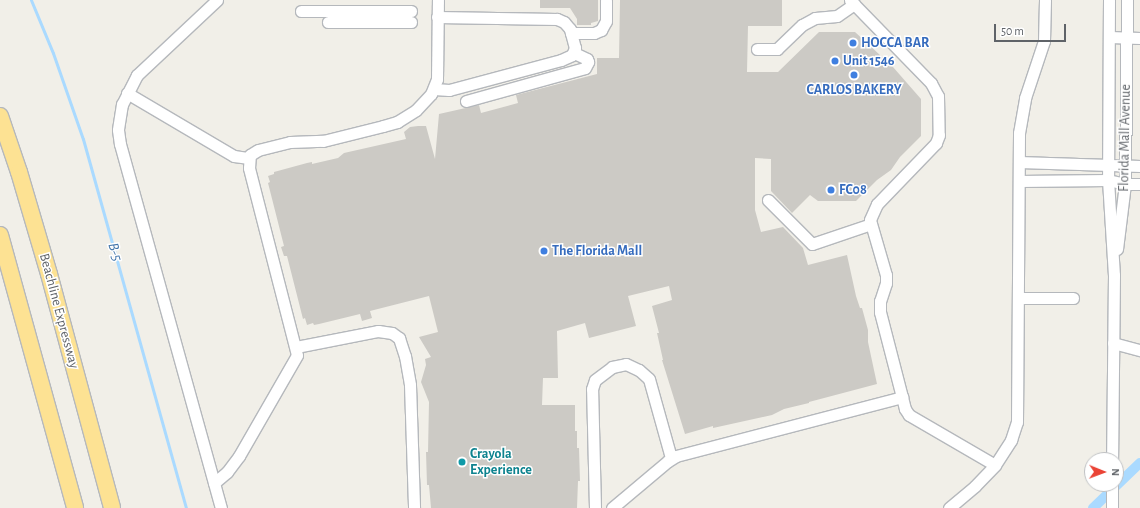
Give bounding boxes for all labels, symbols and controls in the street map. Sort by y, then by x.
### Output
scale bar [996,16,1068,42]
text: 50 m [1001,25,1024,37]
place label: HOCCA BAR [861,35,929,51]
marker: HOCCA BAR [848,38,858,48]
place label: Unit 1546 [843,53,895,69]
marker: Unit 1546 [830,56,840,66]
marker: CARLOS BAKERY [849,70,859,80]
place label: CARLOS BAKERY [806,82,902,98]
street label: Florida Mall Avenue [1116,84,1134,192]
place label: FC08 [839,182,867,198]
marker: FC08 [826,185,836,195]
water label: B-5 [104,241,126,263]
place label: The Florida Mall [552,243,642,259]
marker: The Florida Mall [539,246,549,256]
street label: Beachline Expressway [36,252,82,370]
place label: Crayola Experience [470,446,532,478]
north arrow [1084,452,1124,492]
marker: Crayola Experience [457,457,467,467]
text: N [1110,468,1121,476]

